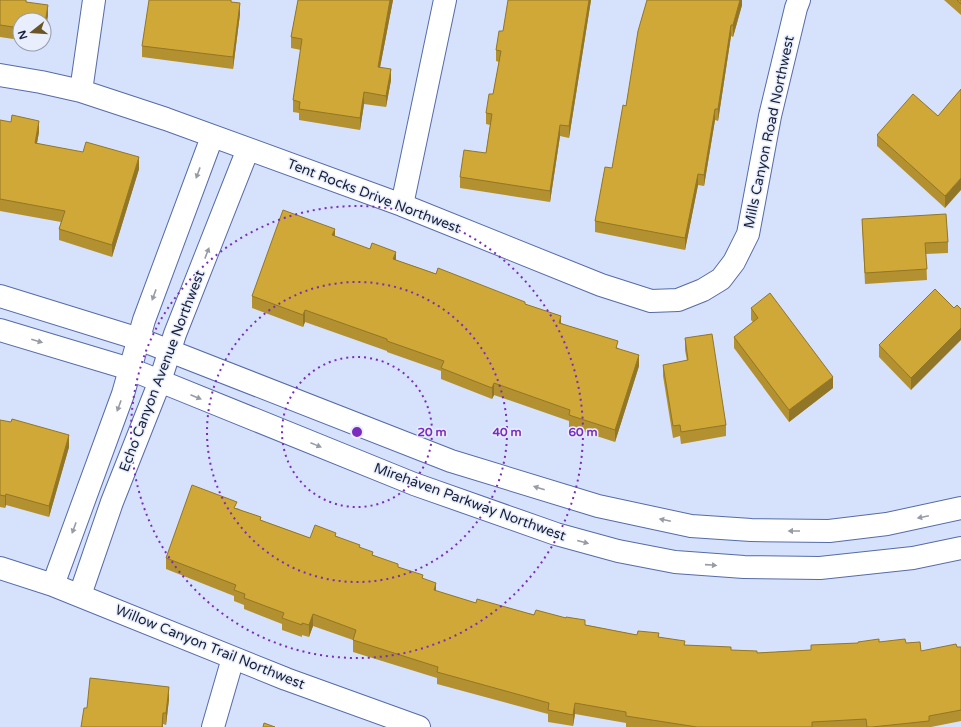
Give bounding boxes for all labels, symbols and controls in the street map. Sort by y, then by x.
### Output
north arrow [12,12,52,52]
text: N [15,29,30,41]
street label: Mills Canyon Road Northwest [740,33,798,230]
street label: Tent Rocks Drive Northwest [285,155,464,237]
one-way arrow [195,168,201,180]
one-way arrow [204,246,210,258]
street label: Echo Canyon Avenue Northwest [116,267,209,474]
one-way arrow [150,290,156,302]
one-way arrow [32,338,44,344]
one-way arrow [190,394,202,400]
one-way arrow [115,401,121,413]
centre of rings [350,425,364,439]
text: 20 m [417,425,447,439]
text: 40 m [492,425,522,439]
text: 60 m [568,425,598,439]
one-way arrow [311,443,323,449]
street label: Mirehaven Parkway Northwest [372,459,569,545]
one-way arrow [533,485,545,491]
one-way arrow [917,514,929,520]
one-way arrow [659,517,671,523]
one-way arrow [71,523,77,535]
one-way arrow [787,528,800,534]
one-way arrow [578,539,590,545]
one-way arrow [705,561,717,568]
street label: Willow Canyon Trail Northwest [113,601,308,693]

